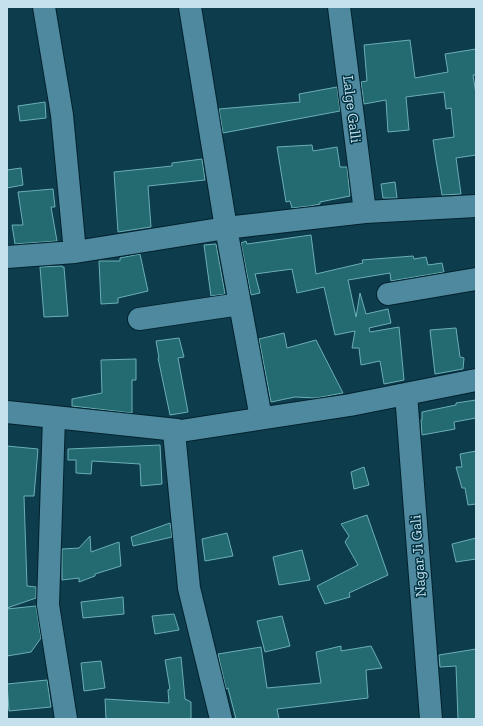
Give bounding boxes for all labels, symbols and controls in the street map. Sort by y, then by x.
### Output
street label: Lalge Galli [339,74,365,144]
street label: Nagar Ji Gali [406,514,430,598]

